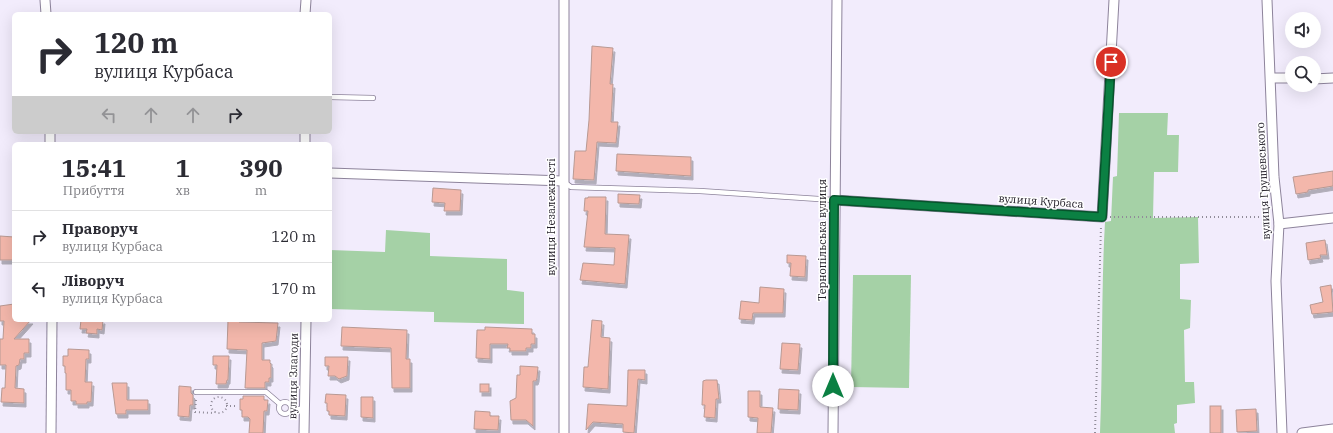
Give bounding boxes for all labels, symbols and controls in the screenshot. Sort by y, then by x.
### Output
map controls [1285,12,1321,92]
button: sound [1285,12,1321,48]
text: 120 m [94,24,178,61]
icon: right [28,28,80,80]
pin [1094,45,1128,79]
icon: arrive [1100,51,1122,73]
button: search [1285,56,1321,92]
text: вулиця Курбаса [94,60,233,83]
icon: left [98,104,120,126]
icon: ahead [140,104,162,126]
icon: ahead [182,104,204,126]
icon: right [224,104,246,126]
street label: вулиця Грушевського [1253,122,1273,240]
text: 15:41 [61,152,126,184]
text: 1 [176,152,190,184]
text: 390 [239,152,283,184]
street label: вулиця Незалежності [544,158,558,276]
street label: Тернопільська вулиця [815,179,829,301]
text: Прибуття [63,182,125,199]
text: хв [176,182,190,199]
text: m [255,182,267,199]
street label: вулиця Курбаса [998,191,1084,211]
text: Праворуч [62,219,138,238]
icon: right [28,226,50,248]
text: 120 m [271,227,316,246]
text: вулиця Курбаса [62,238,163,255]
text: Ліворуч [62,271,124,290]
icon: left [28,278,50,300]
text: 170 m [271,279,316,298]
text: вулиця Курбаса [62,290,163,307]
street label: вулиця Злагоди [285,333,301,419]
position arrow [812,365,854,407]

